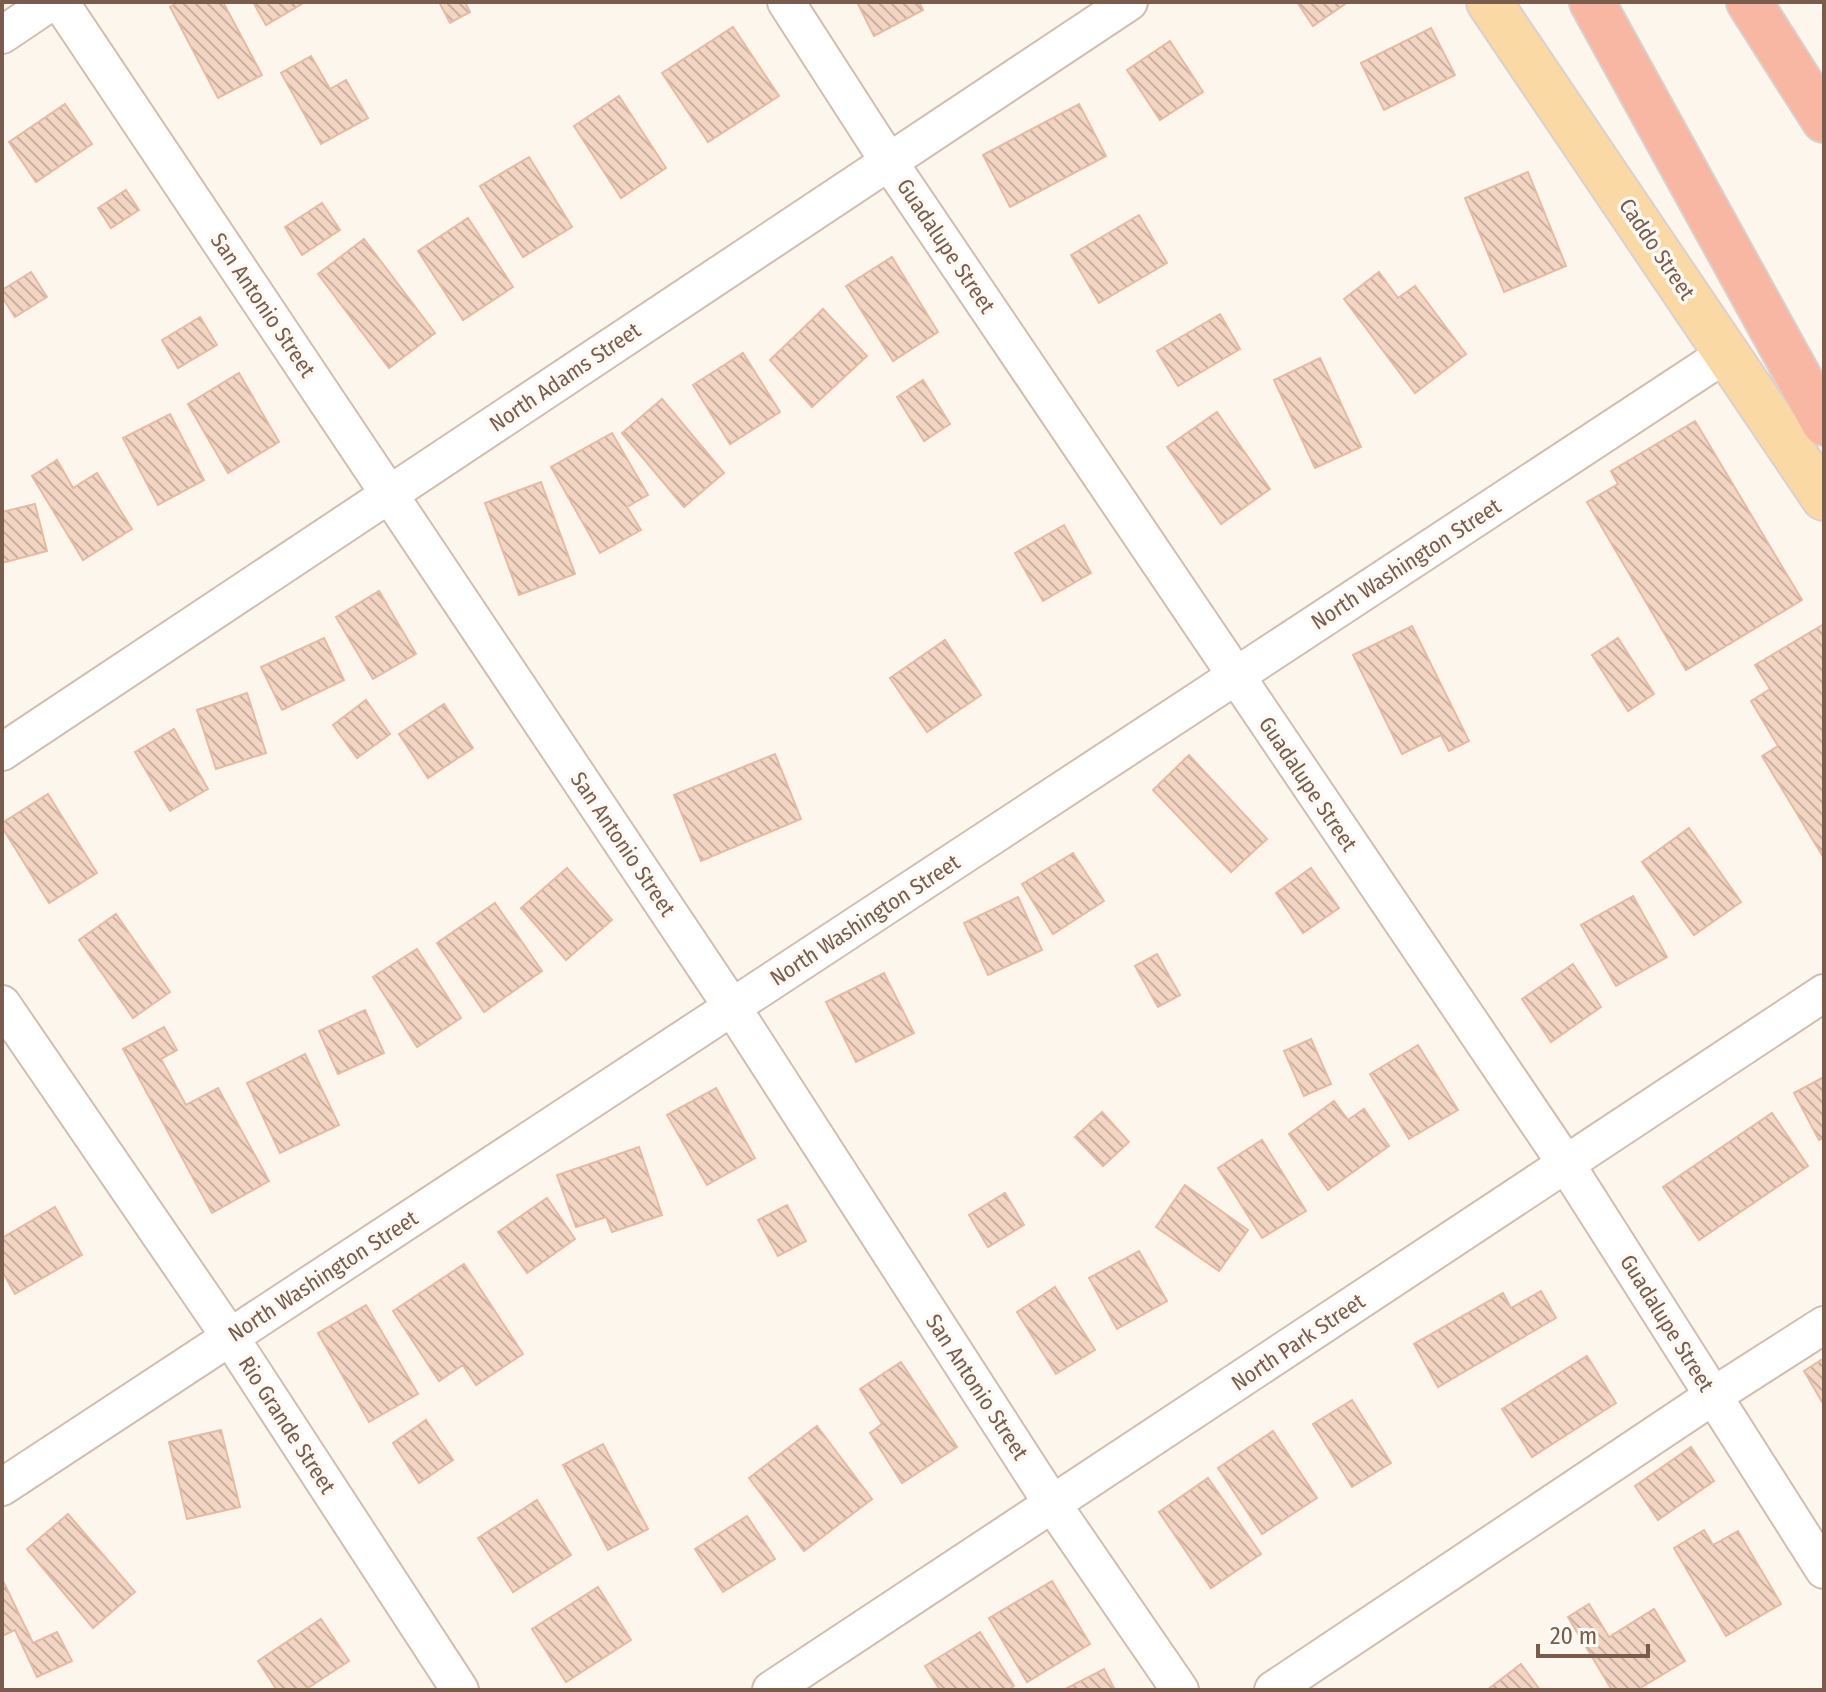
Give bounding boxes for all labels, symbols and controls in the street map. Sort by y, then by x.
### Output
street label: Guadalupe Street [891,174,1001,319]
street label: Caddo Street [1613,193,1701,305]
street label: San Antonio Street [205,228,322,383]
street label: North Adams Street [484,316,646,437]
street label: North Washington Street [1306,492,1507,635]
street label: Guadalupe Street [1253,712,1363,857]
street label: San Antonio Street [565,767,682,922]
street label: North Washington Street [765,848,966,991]
street label: North Washington Street [223,1204,424,1347]
street label: Guadalupe Street [1614,1250,1720,1397]
street label: North Park Street [1226,1287,1370,1397]
street label: San Antonio Street [920,1309,1035,1465]
street label: Rio Grande Street [233,1351,342,1499]
scale bar [1538,1608,1648,1658]
text: 20 m [1550,1622,1597,1650]

